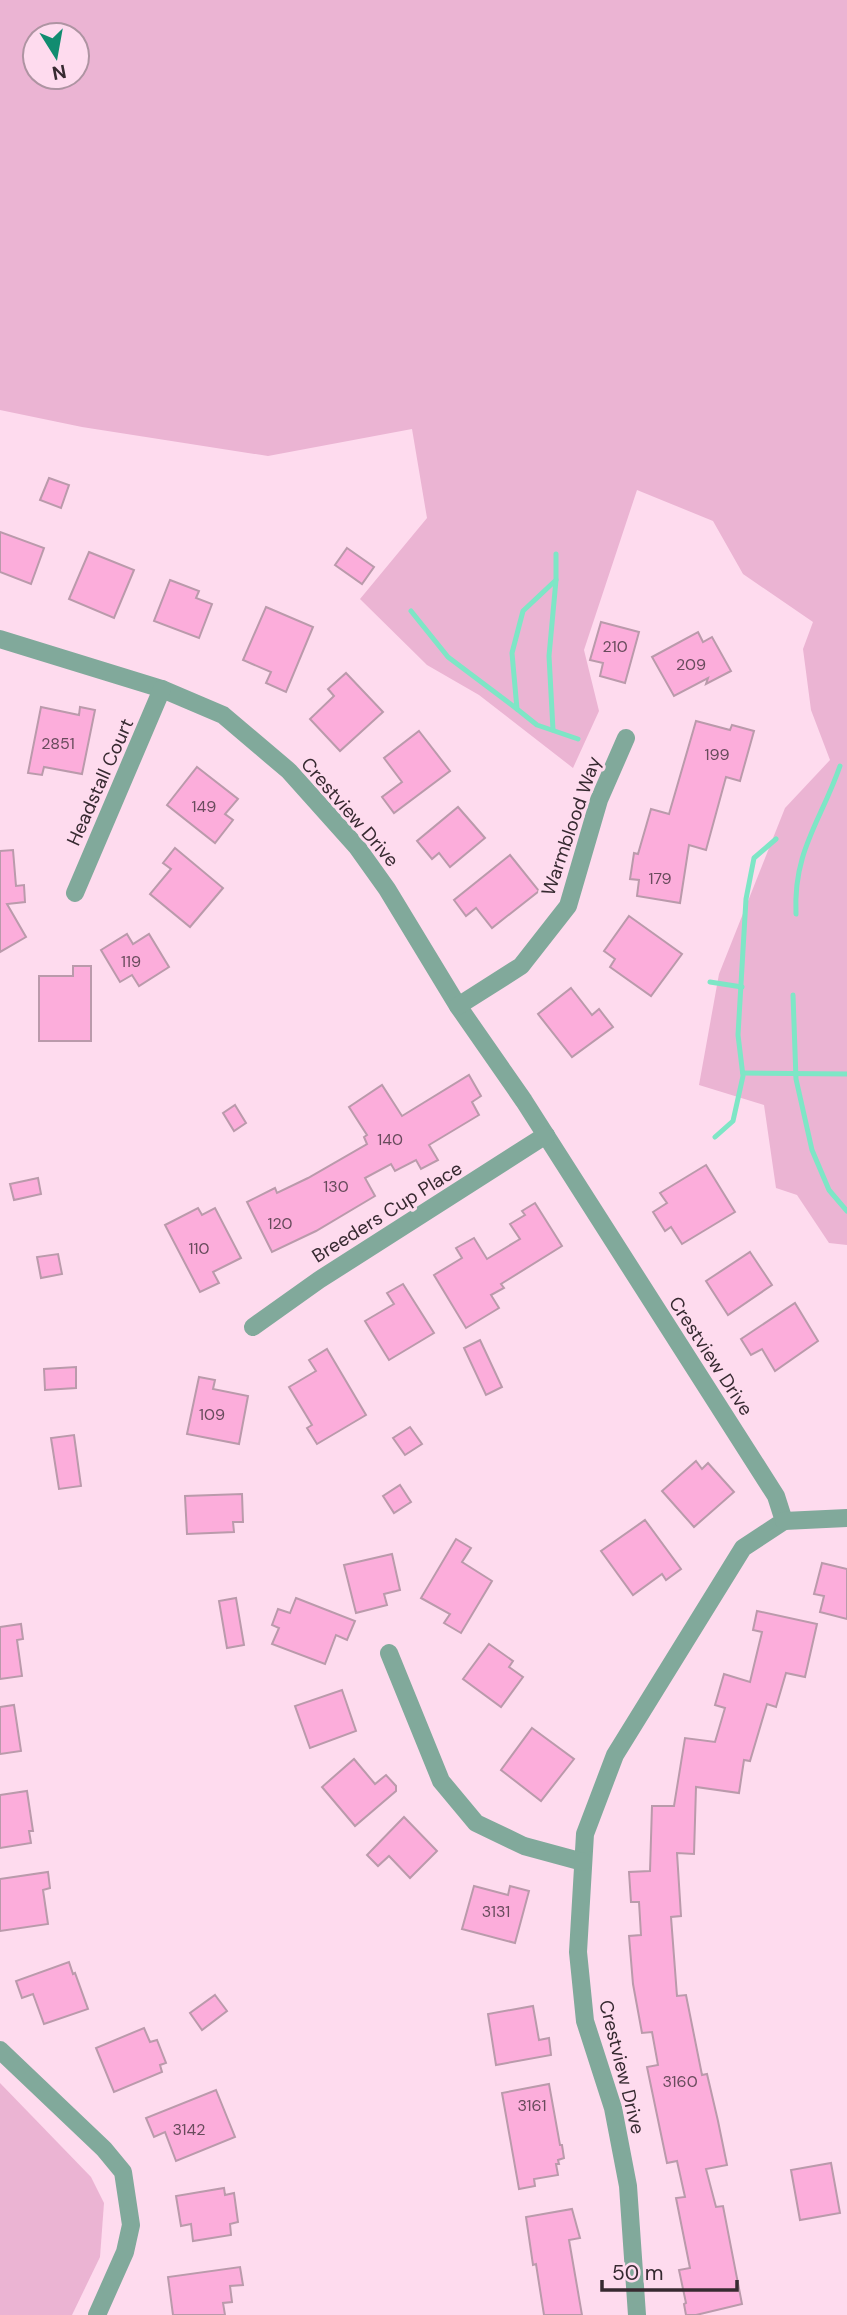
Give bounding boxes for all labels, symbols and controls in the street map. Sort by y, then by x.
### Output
north arrow [21,21,91,91]
text: N [50,59,68,86]
house number: 210 [602,636,628,657]
house number: 209 [676,654,706,675]
street label: Headstall Court [61,714,139,850]
house number: 2851 [41,733,75,754]
house number: 199 [704,744,730,765]
street label: Crestview Drive [296,752,404,872]
street label: Warmblood Way [536,753,607,899]
house number: 149 [192,796,216,817]
house number: 179 [648,868,672,889]
house number: 119 [121,951,141,972]
house number: 140 [377,1129,403,1150]
street label: Breeders Cup Place [307,1156,467,1268]
house number: 130 [323,1176,349,1197]
house number: 120 [268,1213,293,1234]
house number: 110 [189,1238,210,1259]
street label: Crestview Drive [663,1292,759,1420]
house number: 109 [199,1404,225,1425]
house number: 3131 [482,1901,510,1922]
street label: Crestview Drive [593,1997,651,2137]
house number: 3160 [662,2071,698,2092]
house number: 3161 [517,2095,547,2116]
house number: 3142 [172,2119,206,2140]
scale bar [602,2248,737,2292]
text: 50 m [612,2259,663,2287]

